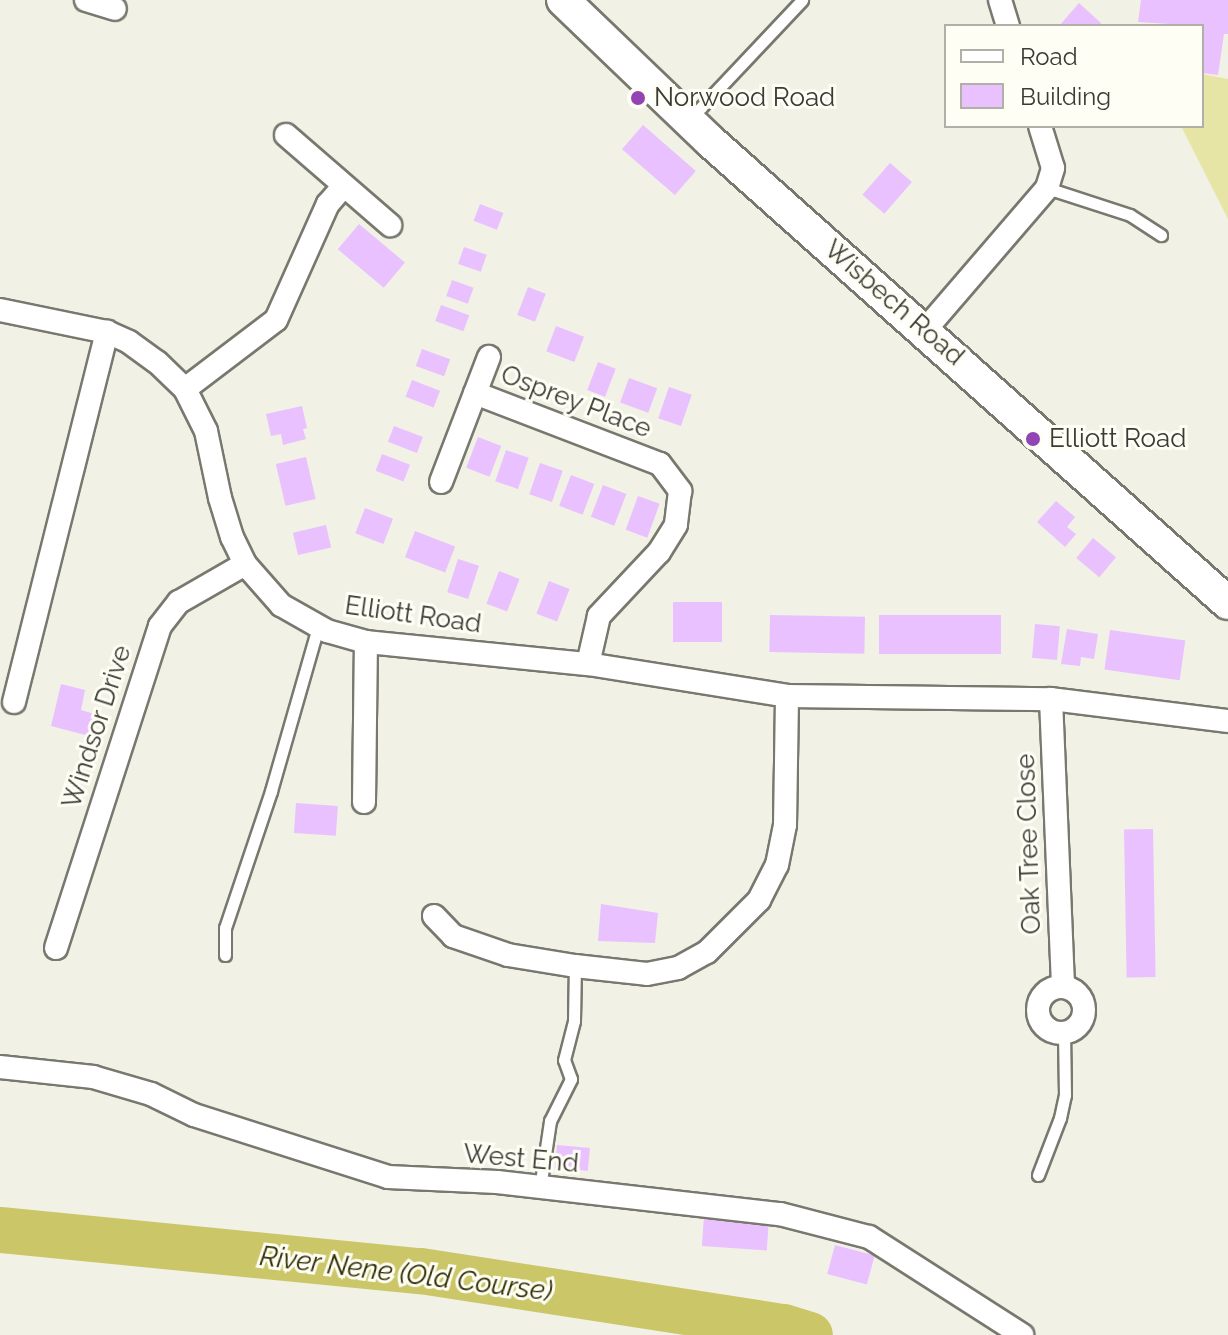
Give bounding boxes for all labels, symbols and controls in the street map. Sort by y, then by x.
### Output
legend [944,24,1204,128]
text: Road [1020,42,1078,71]
place label: Norwood Road [654,82,835,114]
text: Building [1020,82,1111,111]
marker: Norwood Road [629,89,647,107]
street label: Wisbech Road [818,234,970,372]
street label: Osprey Place [496,359,656,445]
place label: Elliott Road [1049,423,1186,455]
marker: Elliott Road [1024,430,1042,448]
street label: Elliott Road [343,590,483,640]
street label: Windsor Drive [56,641,138,813]
street label: Oak Tree Close [1010,753,1048,935]
street label: West End [462,1138,580,1180]
water label: River Nene (Old Course) [258,1239,554,1309]

